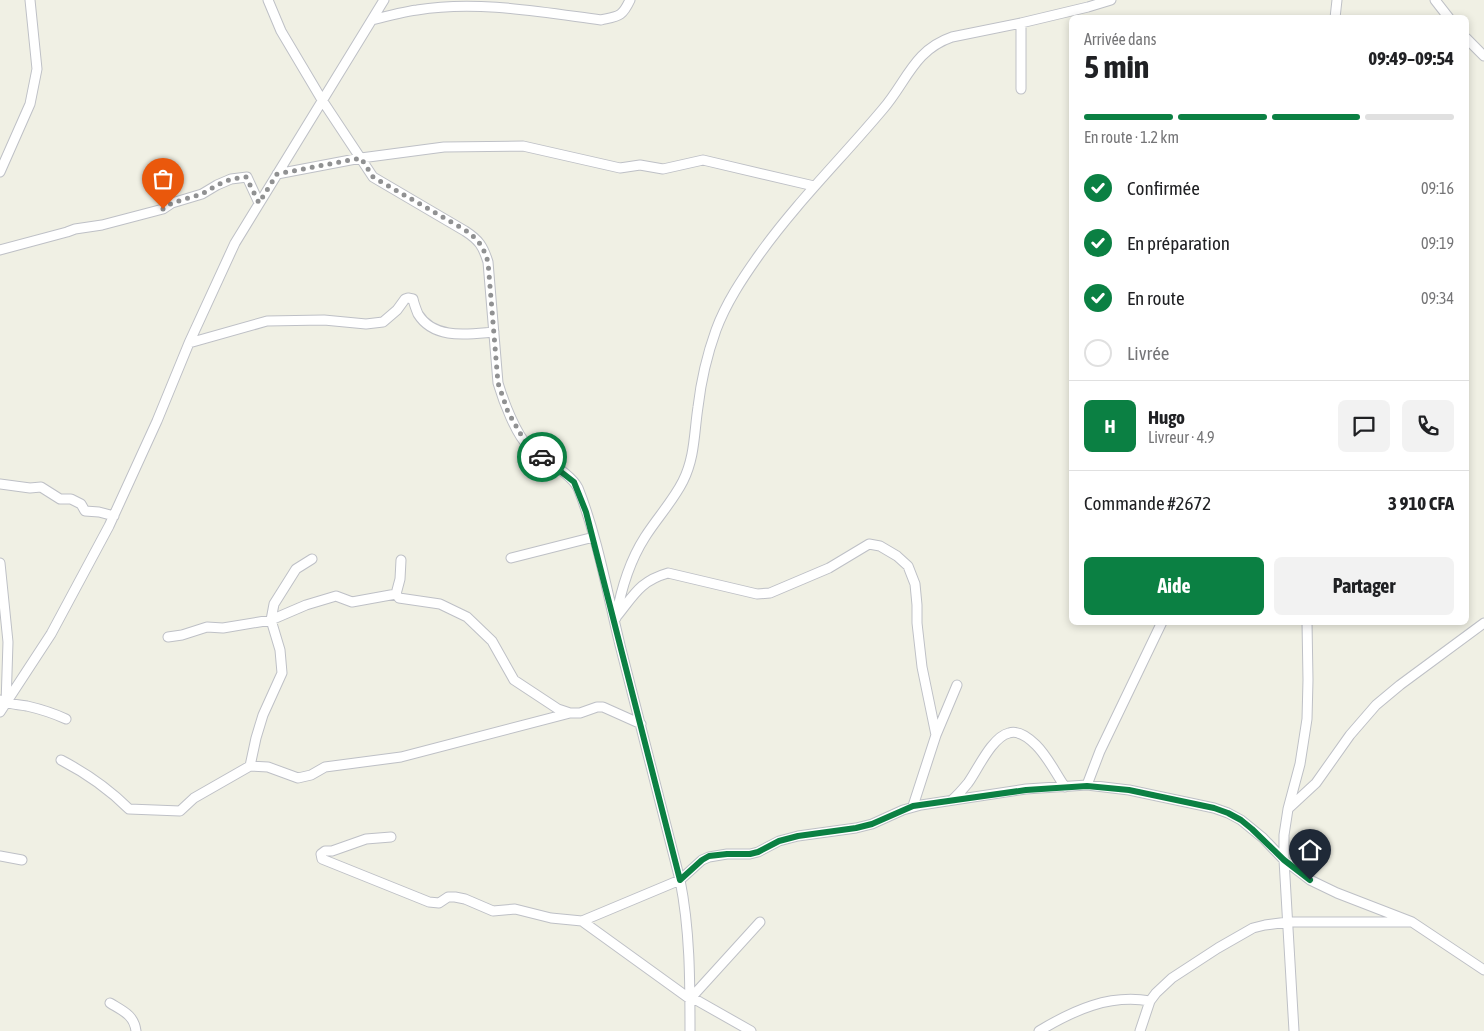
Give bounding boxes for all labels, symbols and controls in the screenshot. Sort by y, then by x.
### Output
text: Arrivée dans [1084,30,1156,48]
text: 09:49–09:54 [1368,47,1454,69]
text: 5 min [1084,48,1149,85]
text: En route · 1.2 km [1084,128,1179,146]
pin [142,158,184,209]
icon: bag [149,165,177,193]
icon: check [1084,174,1112,202]
text: Confirmée [1127,177,1200,199]
text: 09:16 [1421,179,1454,197]
icon: check [1084,229,1112,257]
text: En préparation [1127,232,1230,254]
text: 09:19 [1421,234,1454,252]
icon: check [1084,284,1112,312]
text: En route [1127,287,1185,309]
text: 09:34 [1421,289,1454,307]
text: Livrée [1127,342,1169,364]
button: chat [1338,400,1390,452]
button: phone [1402,400,1454,452]
text: Hugo [1148,406,1185,428]
text: H [1104,415,1116,437]
text: Livreur · 4.9 [1148,428,1215,446]
courier [517,432,567,482]
icon: car [528,443,556,471]
text: Commande #2672 [1084,492,1211,514]
text: 3 910 CFA [1388,492,1454,514]
button: Aide [1084,557,1264,615]
button: Partager [1274,557,1454,615]
pin [1289,829,1331,880]
icon: home [1296,836,1324,864]

